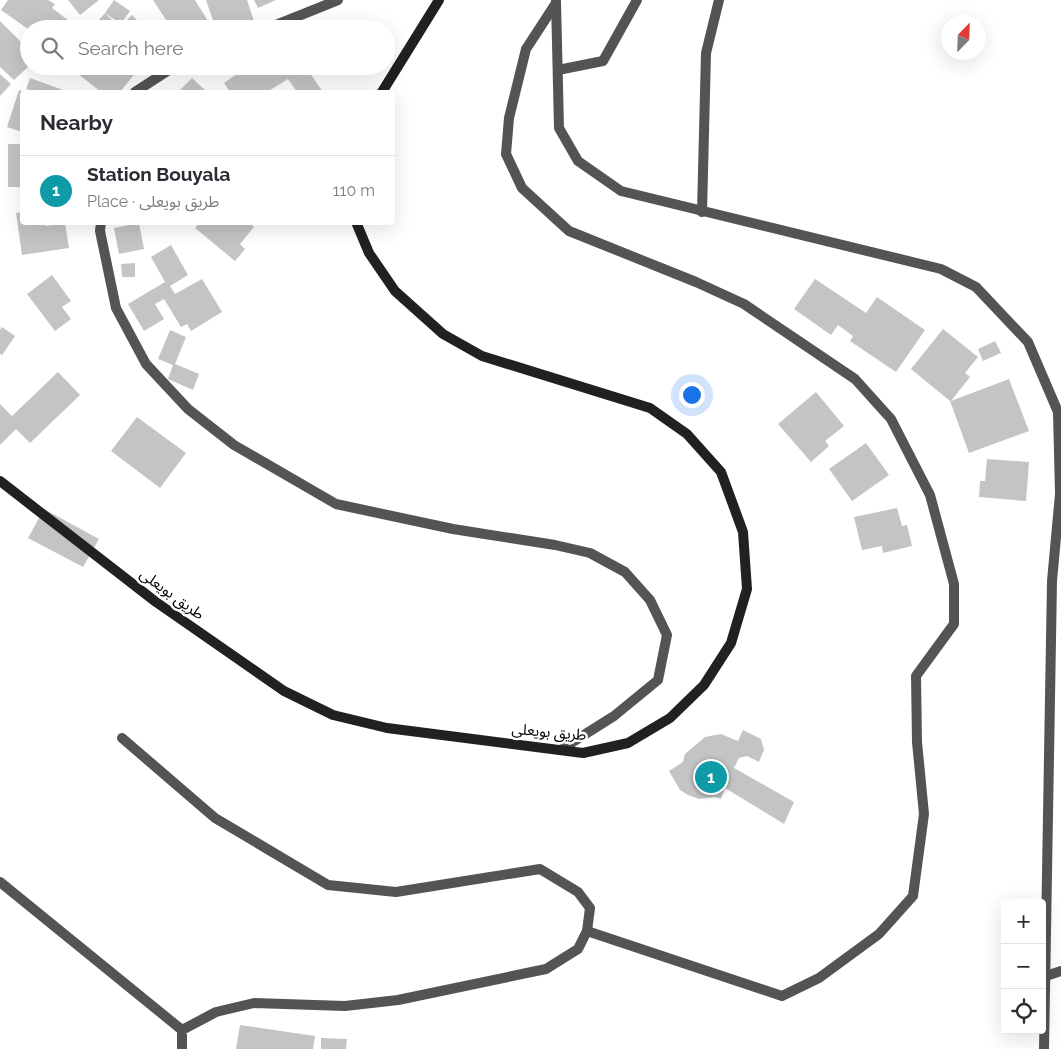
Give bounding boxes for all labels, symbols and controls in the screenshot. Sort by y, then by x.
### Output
north arrow [941,15,986,60]
search box [20,20,395,75]
icon: search [38,34,66,62]
text: Search here [78,37,184,59]
text: Nearby [40,110,113,135]
text: Station Bouyala [87,163,230,185]
text: 1 [52,181,60,200]
text: 110 m [333,181,375,200]
text: Place · طريق بويعلى [87,192,219,211]
your location [679,382,705,408]
street label: طريق بويعلى [136,565,208,624]
street label: طريق بويعلى [511,720,587,745]
pin: 1 [695,758,727,796]
map controls [1001,899,1046,1034]
button: + [1001,899,1046,944]
button: − [1001,944,1046,989]
button: locate [1001,989,1046,1034]

